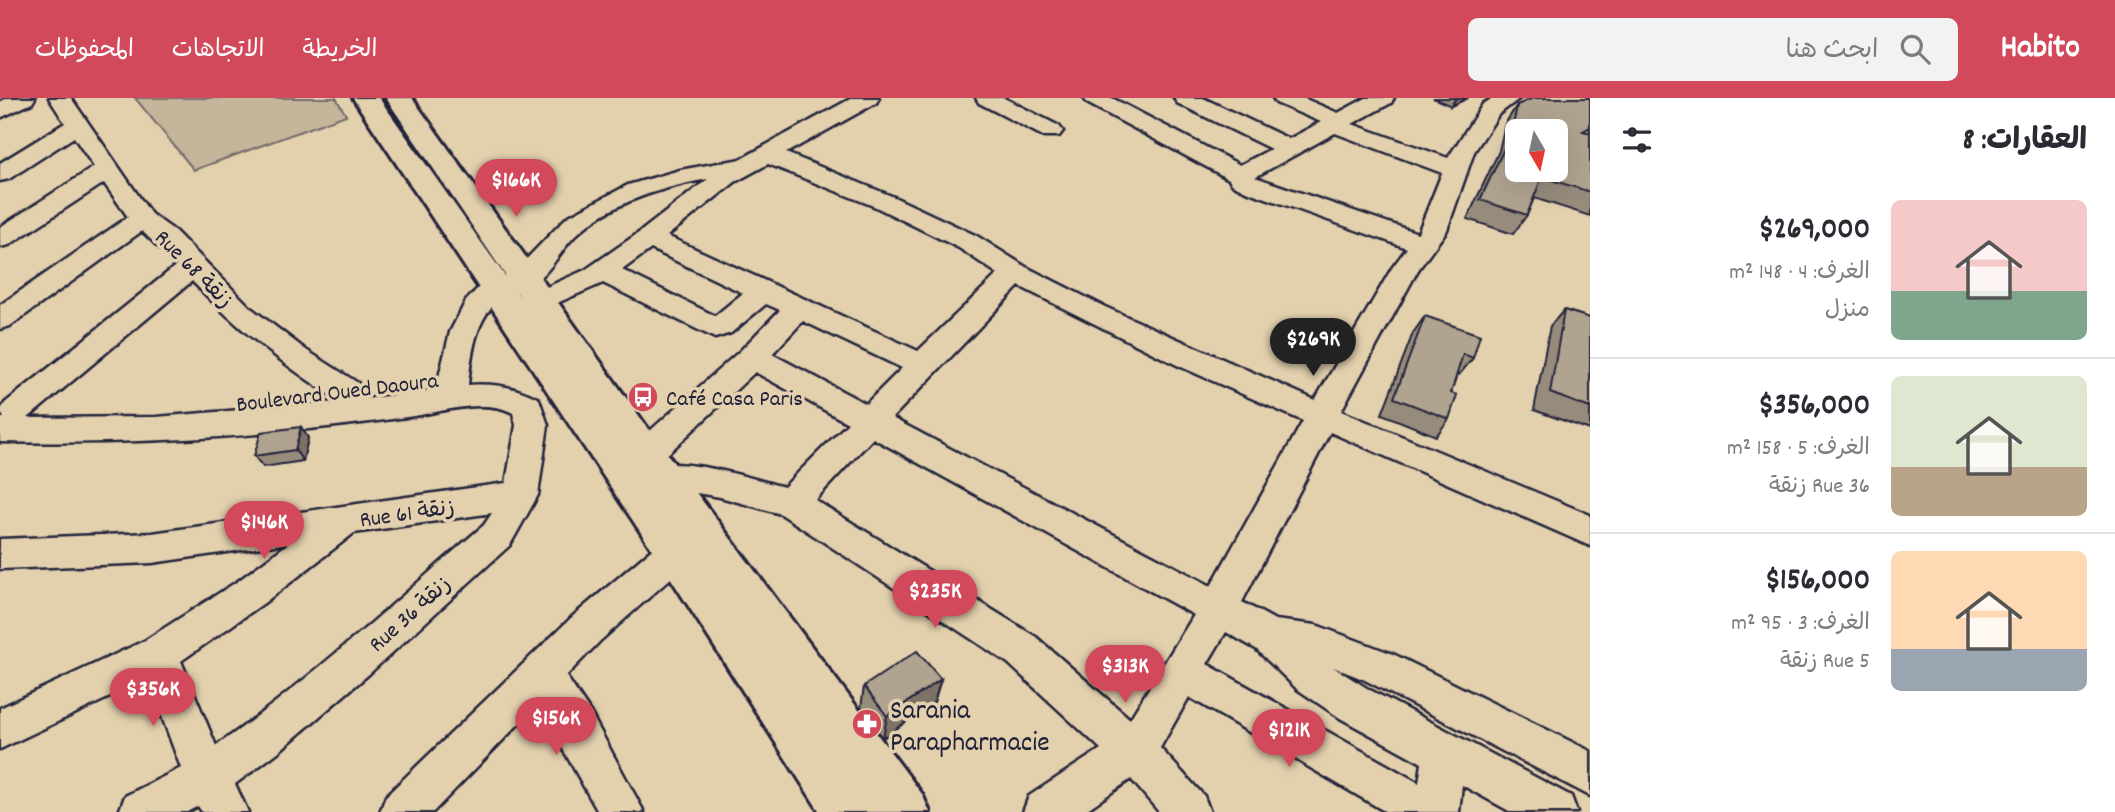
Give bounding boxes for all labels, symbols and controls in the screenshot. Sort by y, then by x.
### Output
search box [1468,18,1958,81]
text: Habito [2000,26,2080,73]
icon: search [1896,30,1934,68]
text: ابحث هنا [1786,33,1878,70]
text: المحفوظات [35,34,134,68]
text: الاتجاهات [172,34,265,68]
text: الخريطة [303,34,377,68]
north arrow [1505,119,1568,182]
map controls [1505,119,1568,182]
icon: filters [1618,121,1656,159]
text: العقارات: 8 [1963,121,2087,164]
pin: $166K [467,159,565,219]
text: $166K [491,165,541,198]
text: $269,000 [1758,210,1870,253]
street label: Rue 68 زنقة [146,223,240,317]
icon: home [1947,228,2031,312]
text: الغرف: 4 · 148 m² [1729,257,1870,290]
text: منزل [1825,295,1870,328]
pin: $269K [1264,318,1362,378]
text: $269K [1286,324,1340,357]
street label: Boulevard Oued Daoura [235,366,441,423]
bus stop icon: Café Casa Paris [626,380,660,414]
place label: Café Casa Paris [666,384,803,417]
text: $356,000 [1758,386,1870,429]
icon: home [1947,404,2031,488]
text: الغرف: 5 · 158 m² [1727,433,1870,466]
text: Rue 36 زنقة [1769,471,1870,504]
street label: Rue 61 زنقة [358,492,457,538]
pin: $146K [215,502,313,561]
text: $146K [240,507,288,540]
text: $156,000 [1765,561,1870,604]
street label: Rue 36 زنقة [363,570,460,662]
pin: $235K [886,570,984,630]
text: $235K [908,576,962,609]
icon: home [1947,579,2031,663]
text: الغرف: 3 · 95 m² [1731,608,1870,641]
pin: $313K [1076,646,1174,705]
text: Rue 5 زنقة [1780,646,1870,679]
text: $313K [1101,651,1149,684]
pin: $356K [104,668,202,728]
text: $356K [126,674,180,707]
place label: Sarania Parapharmacie [890,693,1050,765]
pin: $156K [507,698,605,757]
text: $156K [531,703,581,736]
pharmacy icon: Sarania Parapharmacie [850,707,884,741]
pin: $121K [1240,710,1338,769]
text: $121K [1268,715,1310,748]

